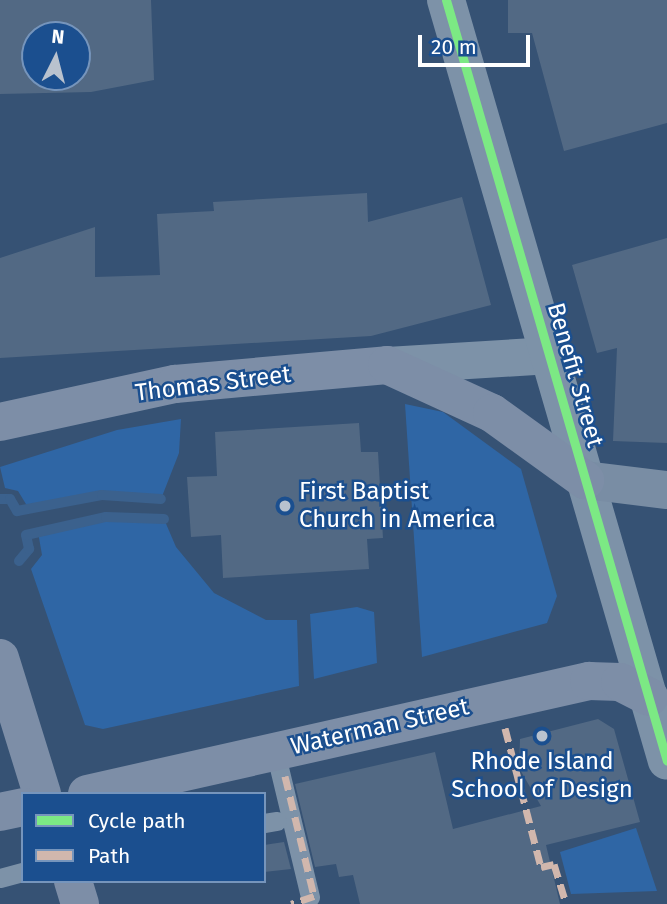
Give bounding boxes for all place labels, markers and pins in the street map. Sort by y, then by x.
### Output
place label: First Baptist Church in America [299,478,496,534]
marker: First Baptist Church in America [277,498,293,514]
marker: Rhode Island School of Design [534,728,550,744]
place label: Rhode Island School of Design [451,748,633,804]

